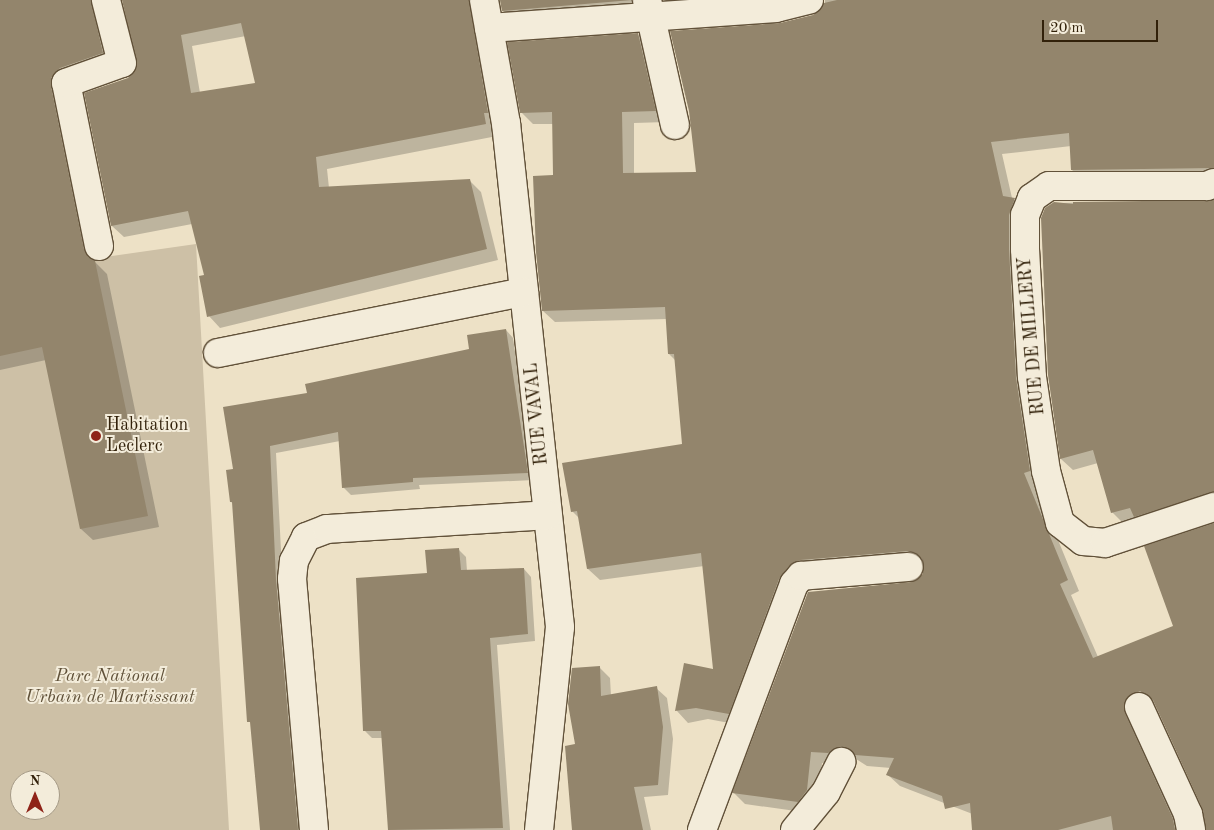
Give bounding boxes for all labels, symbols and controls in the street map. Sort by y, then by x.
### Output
scale bar [1044,10,1160,42]
text: 20 m [1050,21,1084,36]
street label: RUE DE MILLERY [1014,256,1050,416]
street label: RUE VAVAL [521,362,553,466]
place label: Habitation Leclerc [106,415,188,458]
marker: Habitation Leclerc [90,430,102,442]
park label: Parc National Urbain de Martissant [25,666,195,709]
north arrow [10,770,60,820]
text: N [30,774,40,788]

